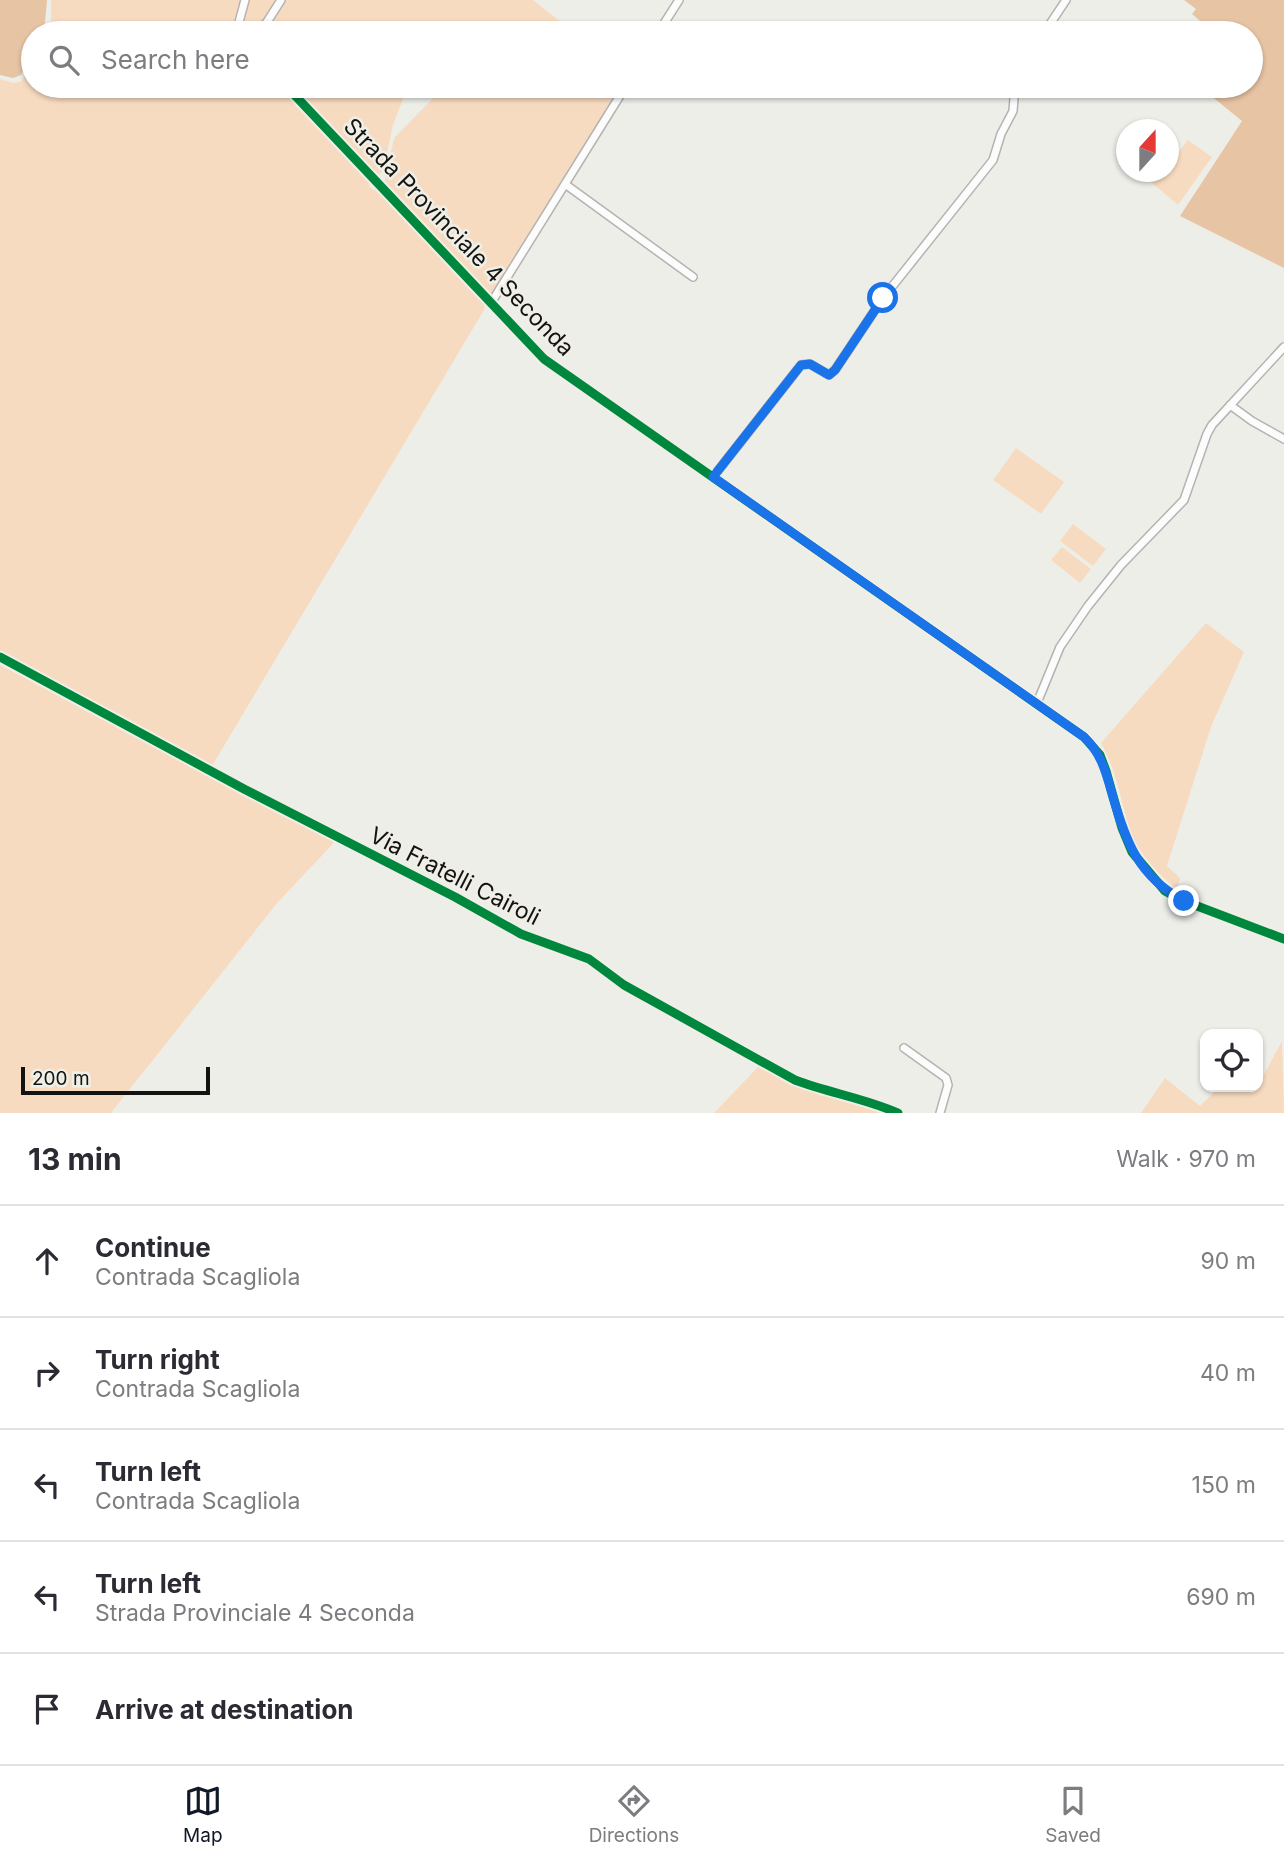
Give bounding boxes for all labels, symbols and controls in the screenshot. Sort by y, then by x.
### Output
search box [21,21,1263,98]
icon: search [45,41,83,79]
text: Search here [101,44,250,75]
street label: Strada Provinciale 4 Seconda [338,112,580,362]
north arrow [1116,119,1179,182]
route start [867,282,898,313]
street label: Via Fratelli Cairoli [365,821,545,931]
route end [1168,885,1199,916]
map controls [1200,1029,1263,1092]
button: locate [1200,1029,1263,1092]
scale bar [21,1064,210,1096]
text: 200 m [32,1067,90,1090]
text: 13 min [28,1141,122,1177]
text: Walk · 970 m [1116,1145,1256,1173]
text: Continue [95,1232,211,1263]
icon: ahead [28,1242,66,1280]
text: 90 m [1201,1247,1256,1275]
text: Contrada Scagliola [95,1263,300,1291]
text: Turn right [95,1344,220,1375]
icon: right [28,1354,66,1392]
text: 40 m [1200,1359,1256,1387]
text: Contrada Scagliola [95,1375,300,1403]
text: Turn left [95,1456,201,1487]
icon: left [28,1466,66,1504]
text: 150 m [1192,1471,1256,1499]
text: Contrada Scagliola [95,1487,300,1515]
text: Turn left [95,1568,201,1599]
icon: left [28,1578,66,1616]
text: 690 m [1186,1583,1256,1611]
text: Strada Provinciale 4 Seconda [95,1599,415,1627]
icon: arrive [28,1690,66,1728]
text: Arrive at destination [95,1694,354,1725]
tab: Map [183,1782,223,1847]
tab: Directions [589,1782,679,1847]
tab: Saved [1045,1782,1101,1847]

